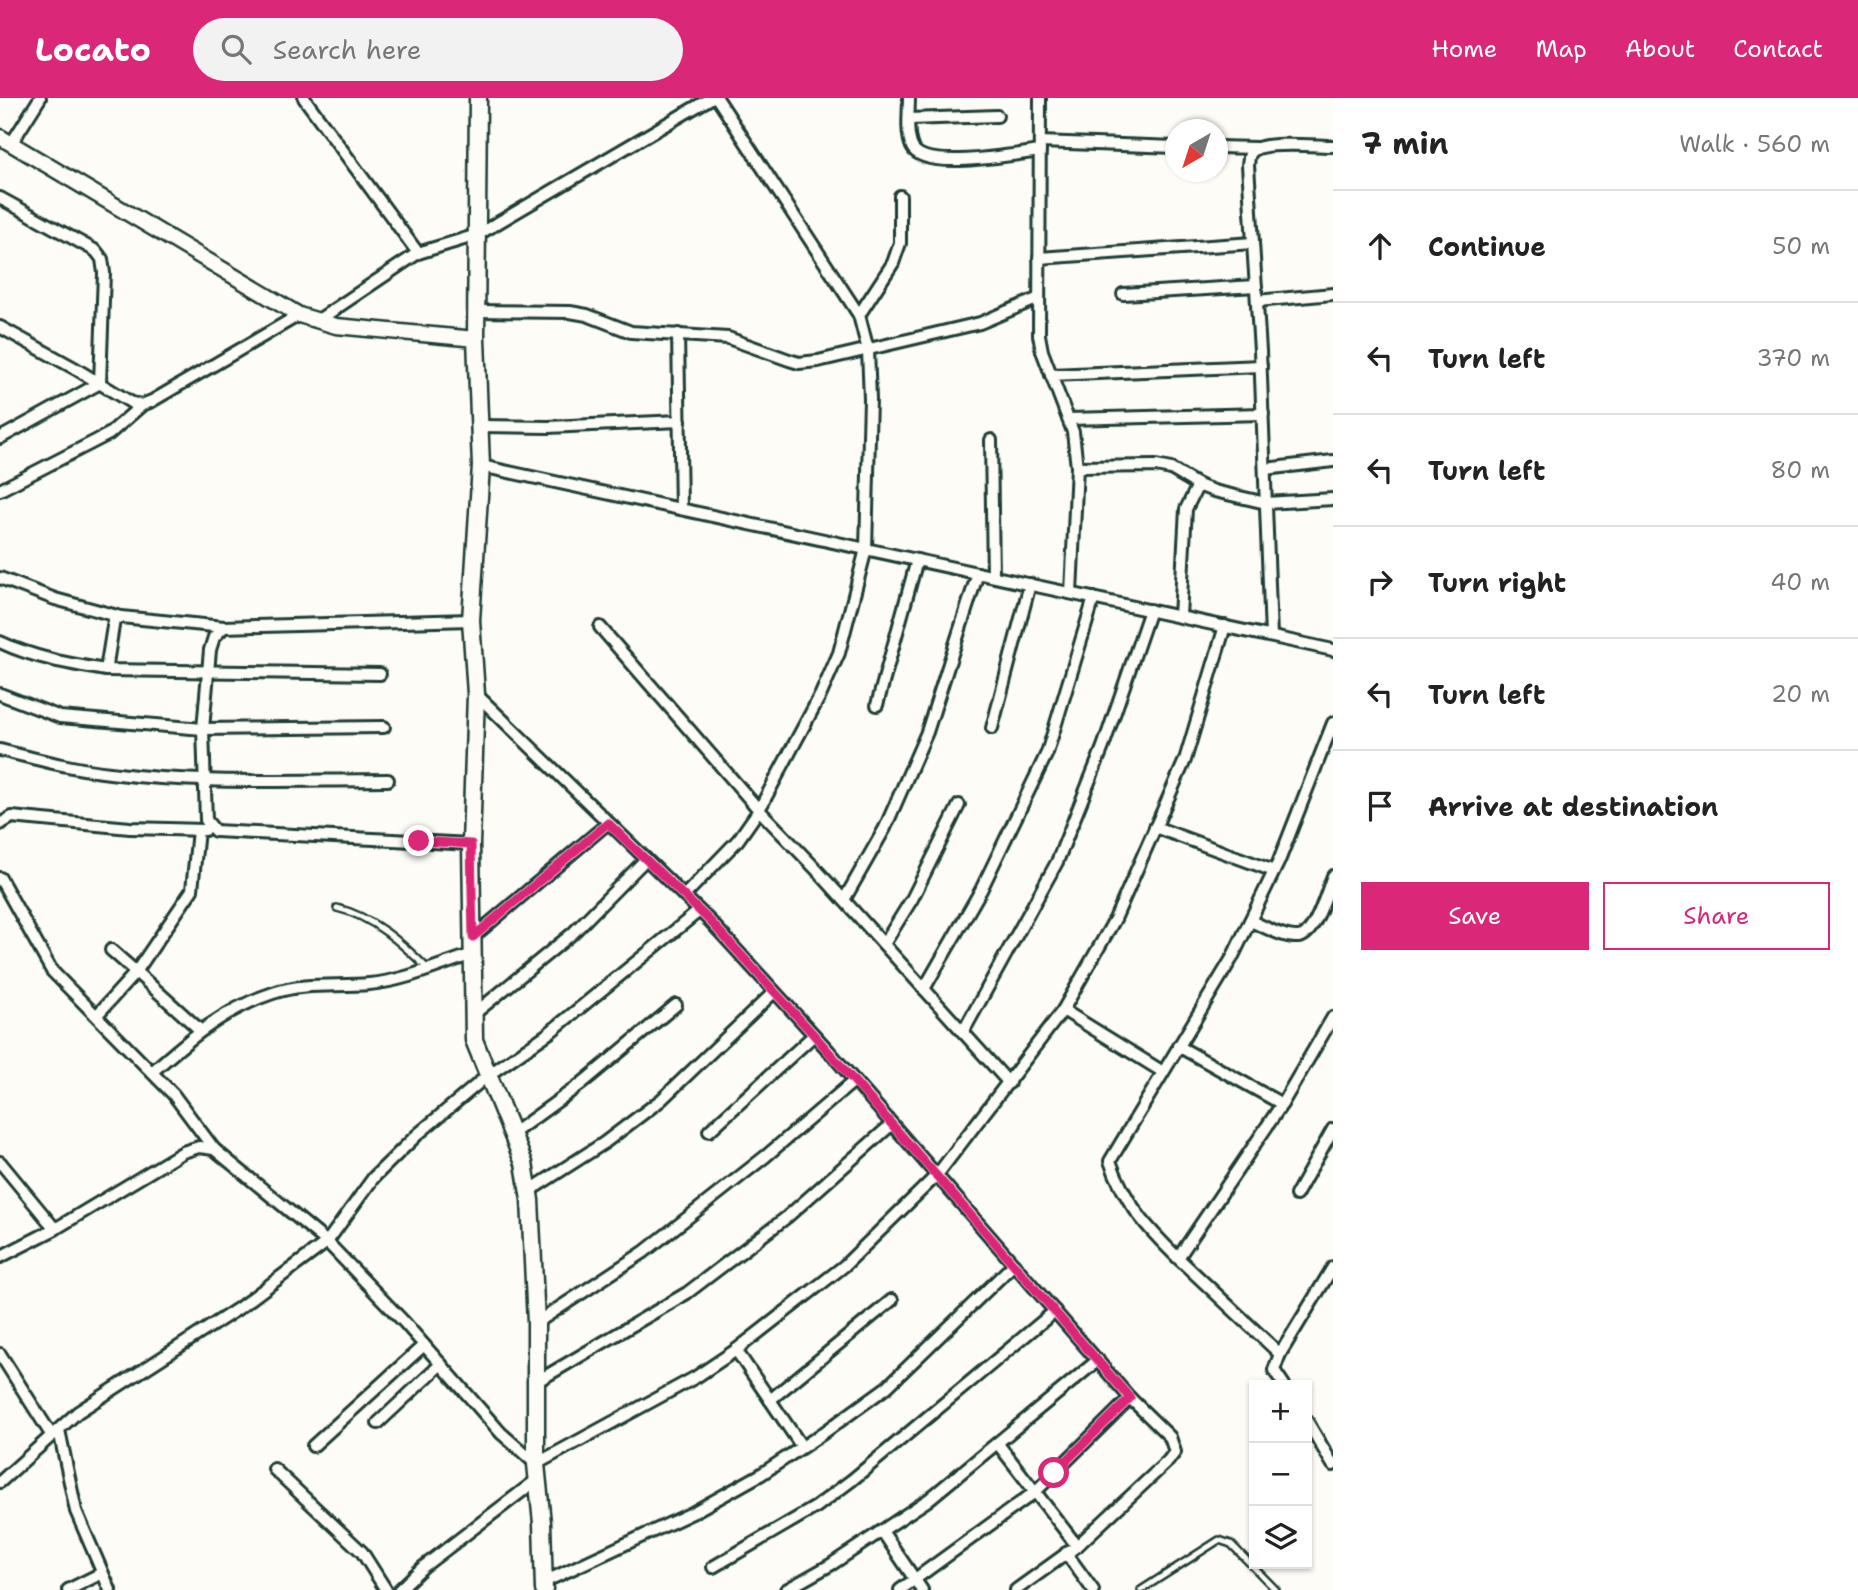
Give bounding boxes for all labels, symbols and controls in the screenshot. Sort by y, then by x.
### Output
search box [193,18,683,81]
text: Locato [35,27,151,72]
icon: search [217,30,255,68]
text: Search here [273,32,421,67]
text: Home [1431,33,1497,65]
text: Map [1535,33,1587,65]
text: About [1625,33,1695,65]
text: Contact [1733,33,1823,65]
north arrow [1165,119,1228,182]
text: 7 min [1361,123,1448,164]
text: Walk · 560 m [1679,129,1830,159]
icon: ahead [1361,227,1399,265]
text: Continue [1428,229,1546,264]
text: 50 m [1772,231,1830,261]
icon: left [1361,339,1399,377]
text: Turn left [1428,341,1545,376]
text: 370 m [1757,343,1830,373]
icon: left [1361,451,1399,489]
text: Turn left [1428,453,1545,488]
text: 80 m [1771,455,1830,485]
icon: right [1361,563,1399,601]
text: Turn right [1428,565,1566,600]
text: 40 m [1770,567,1830,597]
icon: left [1361,675,1399,713]
text: Turn left [1428,677,1545,712]
text: 20 m [1771,679,1830,709]
icon: arrive [1361,787,1399,825]
text: Arrive at destination [1428,789,1718,824]
route end [403,825,434,856]
button: Save [1361,882,1589,950]
button: Share [1603,882,1830,950]
map controls [1249,1380,1312,1569]
button: + [1249,1380,1312,1443]
button: − [1249,1443,1312,1506]
route start [1038,1457,1069,1488]
button: layers [1249,1506,1312,1569]

